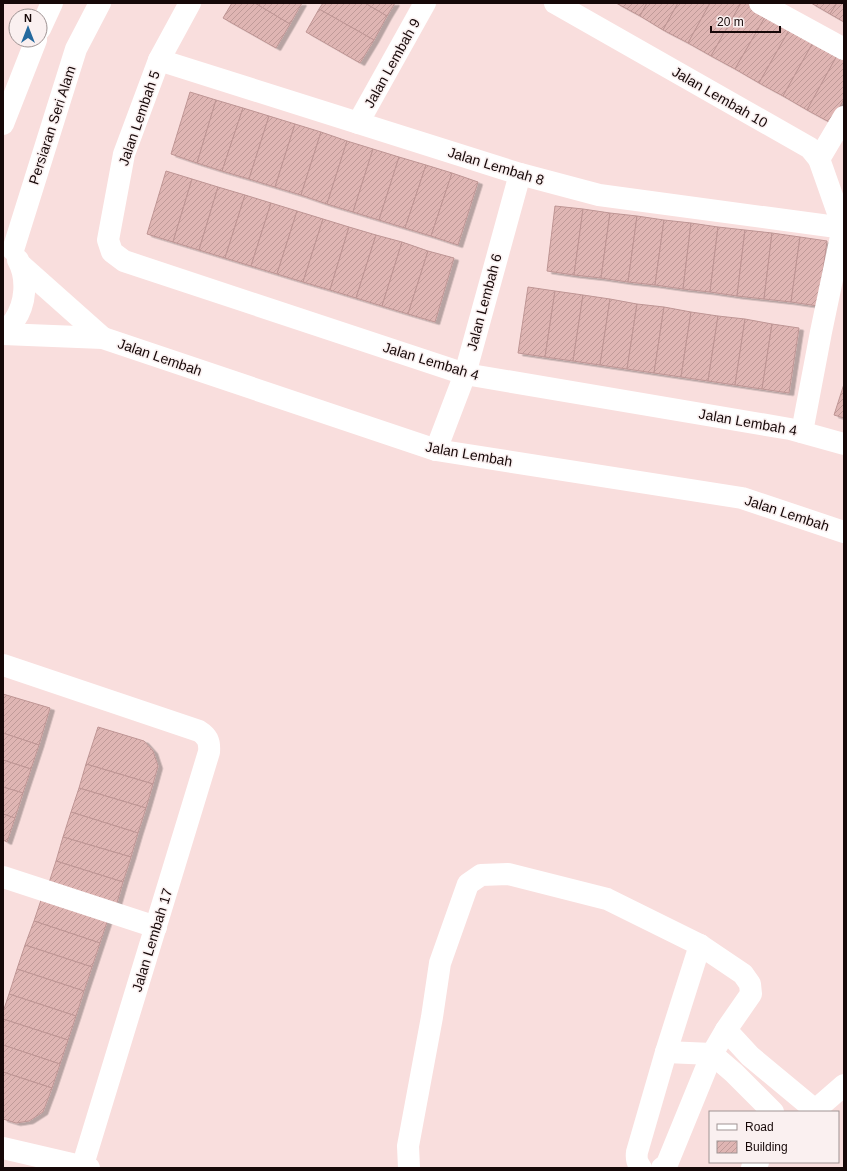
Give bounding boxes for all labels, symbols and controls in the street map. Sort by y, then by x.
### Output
north arrow [8,8,48,48]
scale bar [711,8,780,34]
text: N [24,12,32,24]
street label: Jalan Lembah 9 [361,15,423,110]
text: 20 m [717,15,744,29]
street label: Jalan Lembah 10 [669,63,771,131]
street label: Persiaran Seri Alam [25,64,79,186]
street label: Jalan Lembah 5 [115,68,163,168]
street label: Jalan Lembah 8 [446,144,546,188]
street label: Jalan Lembah 6 [463,252,505,352]
street label: Jalan Lembah [116,335,204,379]
street label: Jalan Lembah 4 [381,339,481,383]
street label: Jalan Lembah 4 [698,405,799,439]
street label: Jalan Lembah [424,438,514,470]
street label: Jalan Lembah [743,492,831,534]
street label: Jalan Lembah 17 [129,886,175,994]
legend [709,1111,839,1163]
text: Road [745,1120,774,1134]
text: Building [745,1140,788,1154]

